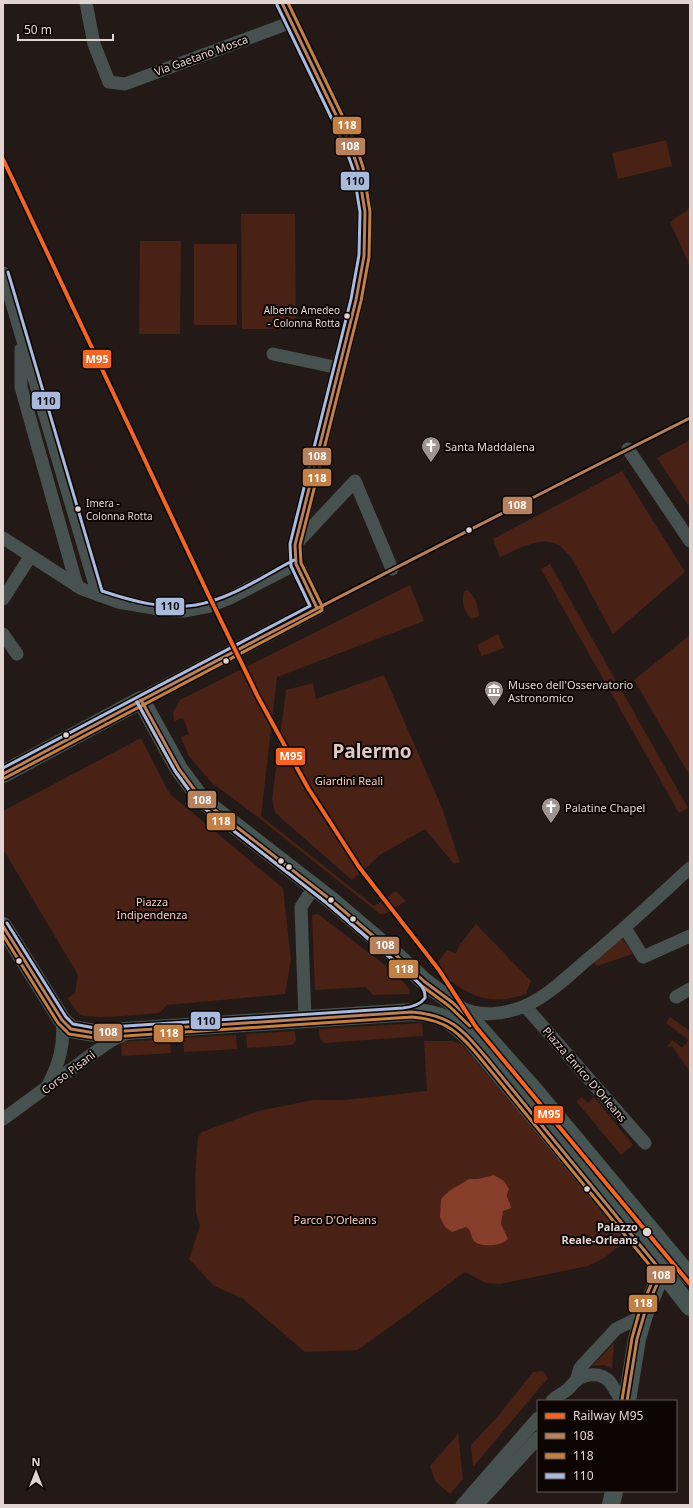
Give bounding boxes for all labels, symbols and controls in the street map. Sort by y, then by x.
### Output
scale bar [18,16,113,42]
text: 50 m [24,21,52,38]
street label: Via Gaetano Mosca [152,31,250,79]
line badge: 118 [332,116,362,135]
text: 118 [338,117,356,132]
line badge: 108 [335,137,366,156]
text: 108 [341,138,359,153]
line badge: 110 [340,171,370,191]
text: 110 [346,173,364,188]
place label: Alberto Amedeo - Colonna Rotta [264,303,340,330]
marker: Alberto Amedeo - Colonna Rotta [342,311,352,321]
line badge: M95 [82,349,112,369]
text: M95 [86,351,108,366]
line badge: 110 [31,391,61,410]
text: 110 [37,393,55,408]
church icon: Santa Maddalena [420,435,442,463]
place label: Santa Maddalena [445,439,535,454]
line badge: 108 [302,447,332,466]
text: 108 [308,448,326,463]
line badge: 118 [302,468,332,487]
text: 118 [308,470,326,485]
place label: Imera - Colonna Rotta [86,496,153,523]
line badge: 108 [502,496,533,515]
text: 108 [508,497,526,512]
marker: Imera - Colonna Rotta [73,504,83,514]
unlabelled marker [464,525,474,535]
line badge: 110 [155,597,185,616]
text: 110 [161,598,179,613]
unlabelled marker [221,656,231,666]
place label: Museo dell'Osservatorio Astronomico [508,677,634,705]
museum icon: Museo dell'Osservatorio Astronomico [483,679,505,707]
unlabelled marker [61,730,71,740]
district label: Palermo [332,738,412,764]
line badge: M95 [275,747,306,766]
text: M95 [280,748,302,763]
park label: Giardini Reali [315,773,383,788]
line badge: 108 [187,790,217,809]
text: 108 [193,792,211,807]
church icon: Palatine Chapel [540,796,562,824]
place label: Palatine Chapel [565,800,645,815]
line badge: 118 [206,812,236,831]
text: 118 [212,813,230,828]
unlabelled marker [276,856,286,866]
unlabelled marker [284,862,294,872]
park label: Piazza Indipendenza [116,894,188,922]
unlabelled marker [326,895,336,905]
unlabelled marker [348,914,358,924]
line badge: 108 [369,936,400,955]
text: 108 [376,937,394,952]
unlabelled marker [14,956,24,966]
line badge: 118 [388,959,419,979]
text: 118 [395,961,413,976]
line badge: 110 [190,1011,221,1030]
text: 110 [197,1013,215,1028]
line badge: 108 [93,1023,123,1042]
street label: Piazza Enrico D'Orleans [540,1023,630,1125]
text: 108 [99,1024,117,1039]
line badge: 118 [153,1024,184,1043]
text: 118 [160,1025,178,1040]
street label: Corso Pisani [38,1047,98,1097]
line badge: M95 [533,1105,564,1124]
text: M95 [538,1106,560,1121]
unlabelled marker [582,1184,592,1194]
park label: Parco D'Orleans [294,1212,376,1227]
place label: Palazzo Reale-Orleans [562,1219,638,1247]
marker: Palazzo Reale-Orleans [641,1226,653,1238]
line badge: 108 [646,1265,676,1284]
text: 108 [652,1267,670,1282]
line badge: 118 [628,1294,658,1313]
text: 118 [634,1295,652,1310]
legend [537,1400,677,1492]
text: Railway M95 [573,1407,644,1424]
text: 108 [573,1427,594,1444]
text: 118 [573,1447,594,1464]
north arrow [16,1452,56,1492]
text: N [32,1454,40,1469]
text: 110 [573,1467,594,1484]

